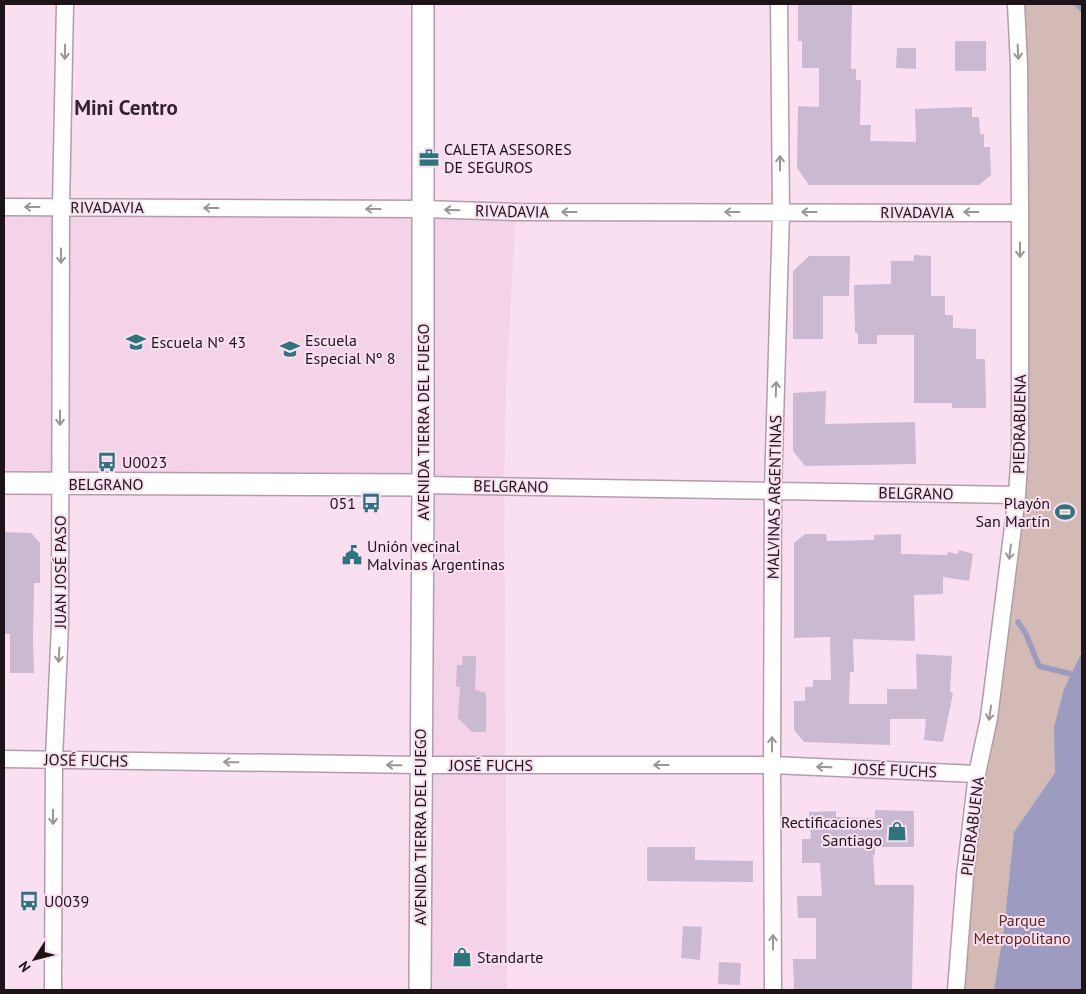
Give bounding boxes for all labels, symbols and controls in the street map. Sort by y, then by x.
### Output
one-way arrow [60,44,70,60]
one-way arrow [1014,44,1023,60]
district label: Mini Centro [74,94,178,121]
place label: CALETA ASESORES DE SEGUROS [444,139,572,177]
office icon: CALETA ASESORES DE SEGUROS [418,147,440,169]
one-way arrow [775,155,785,172]
street label: RIVADAVIA [70,197,144,217]
street label: RIVADAVIA [475,200,550,222]
one-way arrow [25,202,41,212]
street label: RIVADAVIA [880,202,954,222]
one-way arrow [203,203,220,213]
one-way arrow [366,204,382,214]
one-way arrow [444,205,460,215]
one-way arrow [562,207,578,217]
one-way arrow [724,207,740,217]
one-way arrow [801,207,817,217]
one-way arrow [963,207,980,217]
one-way arrow [1015,242,1025,258]
one-way arrow [56,248,66,264]
street label: AVENIDA TIERRA DEL FUEGO [413,323,433,520]
place label: Escuela Especial Nº 8 [305,330,395,368]
school or university icon: Escuela Nº 43 [125,331,147,353]
place label: Escuela Nº 43 [151,332,246,352]
school or university icon: Escuela Especial Nº 8 [279,338,301,360]
street label: PIEDRABUENA [1008,373,1030,474]
one-way arrow [771,381,780,397]
one-way arrow [55,410,65,426]
street label: MALVINAS ARGENTINAS [763,415,785,579]
bus stop icon: U0023 [96,451,118,473]
place label: U0023 [122,452,167,472]
street label: BELGRANO [68,474,144,494]
street label: BELGRANO [473,475,549,497]
street label: BELGRANO [878,482,954,504]
bus stop icon: 051 [360,492,382,514]
place label: 051 [330,493,356,513]
place label: Playón San Martín [976,493,1050,531]
sports icon: Playón San Martín [1054,501,1076,523]
street label: JUAN JOSÉ PASO [50,515,70,630]
place label: Unión vecinal Malvinas Argentinas [367,536,505,574]
public building icon: Unión vecinal Malvinas Argentinas [341,544,363,566]
one-way arrow [1005,544,1015,560]
one-way arrow [54,647,63,663]
one-way arrow [984,705,994,721]
street label: AVENIDA TIERRA DEL FUEGO [410,728,430,925]
one-way arrow [767,736,777,752]
street label: JOSÉ FUCHS [43,749,128,771]
street label: JOSÉ FUCHS [448,755,533,775]
one-way arrow [223,757,240,767]
street label: JOSÉ FUCHS [852,759,937,781]
one-way arrow [386,760,402,769]
one-way arrow [653,760,670,770]
one-way arrow [816,763,832,772]
street label: PIEDRABUENA [956,775,988,877]
one-way arrow [48,808,58,825]
place label: Rectificaciones Santiago [781,812,882,850]
shop icon: Rectificaciones Santiago [886,820,908,842]
bus stop icon: U0039 [18,890,40,912]
place label: U0039 [44,891,89,911]
park label: Parque Metropolitano [973,910,1071,948]
north arrow [10,934,60,984]
one-way arrow [768,934,778,950]
shop icon: Standarte [451,946,473,968]
place label: Standarte [477,947,543,967]
text: N [14,958,34,976]

